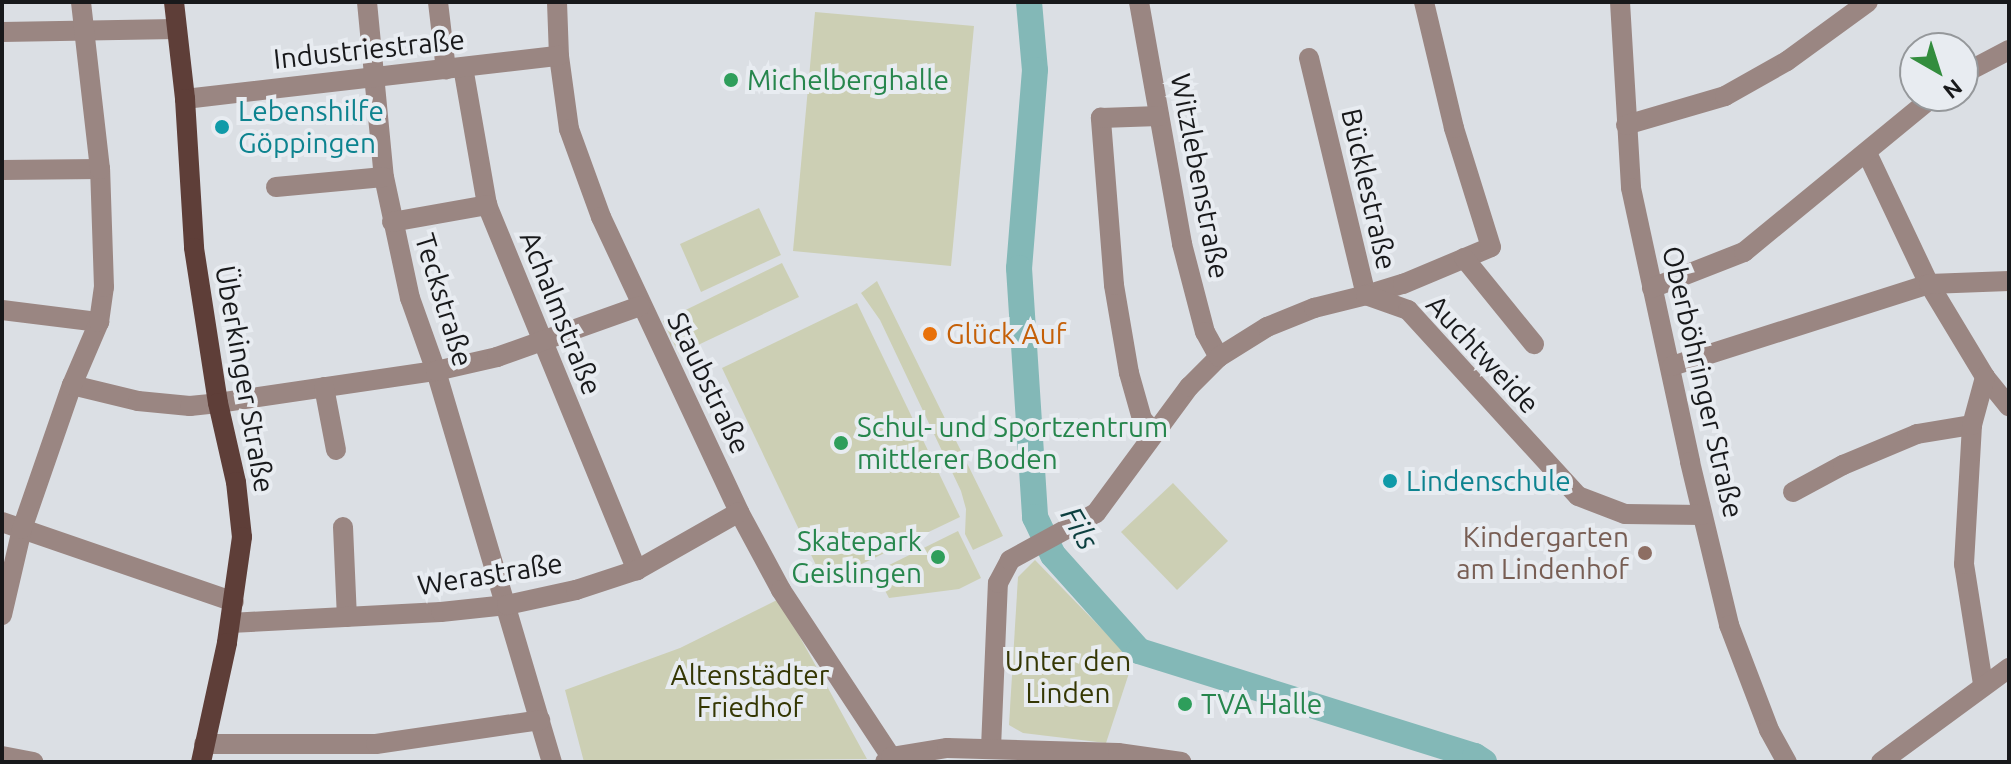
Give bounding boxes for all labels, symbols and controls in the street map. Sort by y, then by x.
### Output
street label: Industriestraße [272,22,466,76]
north arrow [1899,32,1979,112]
place label: Michelberghalle [747,63,949,97]
marker: Michelberghalle [722,71,740,89]
street label: Witzlebenstraße [1164,71,1236,281]
text: N [1939,75,1967,104]
place label: Lebenshilfe Göppingen [238,94,384,160]
street label: Bücklestraße [1334,105,1404,273]
marker: Lebenshilfe Göppingen [213,118,231,136]
street label: Achalmstraße [513,226,609,400]
street label: Teckstraße [408,229,480,371]
street label: Oberböhringer Straße [1655,243,1751,521]
street label: Überkinger Straße [208,263,282,495]
street label: Auchtweide [1420,288,1546,420]
street label: Staubstraße [660,307,758,459]
place label: Glück Auf [946,317,1066,351]
marker: Glück Auf [921,325,939,343]
place label: Schul- und Sportzentrum mittlerer Boden [857,410,1168,476]
marker: Schul- und Sportzentrum mittlerer Boden [832,434,850,452]
place label: Lindenschule [1406,464,1571,498]
marker: Lindenschule [1381,472,1399,490]
water label: Fils [1053,500,1107,556]
place label: Kindergarten am Lindenhof [1456,520,1629,586]
place label: Skatepark Geislingen [791,524,922,590]
marker: Kindergarten am Lindenhof [1636,544,1654,562]
street label: Werastraße [415,546,565,602]
marker: Skatepark Geislingen [929,548,947,566]
park label: Unter den Linden [1005,644,1131,710]
park label: Altenstädter Friedhof [671,658,829,724]
place label: TVA Halle [1201,687,1322,721]
marker: TVA Halle [1176,695,1194,713]

